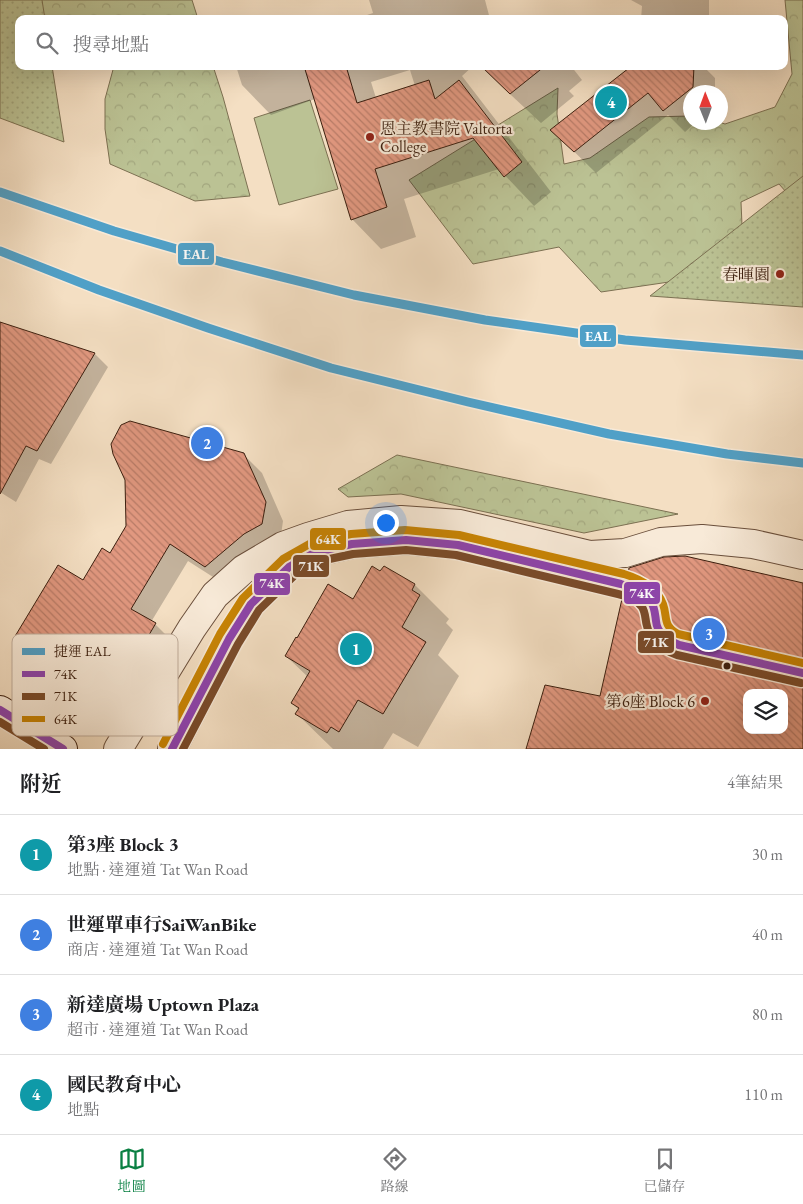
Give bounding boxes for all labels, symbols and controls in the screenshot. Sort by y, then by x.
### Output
search box [15,15,788,70]
icon: search [33,29,61,57]
text: 搜尋地點 [73,32,149,57]
pin: 4 [595,83,627,121]
north arrow [683,85,728,130]
place label: 恩主教書院 Valtorta College [380,118,513,157]
marker: 恩主教書院 Valtorta College [364,131,376,143]
line badge: EAL [177,242,215,266]
text: EAL [183,245,210,263]
place label: 春暉園 [722,264,770,285]
marker: 春暉園 [774,268,786,280]
line badge: EAL [579,324,617,348]
text: EAL [585,327,612,345]
pin: 2 [191,424,223,462]
your location [373,510,399,536]
line badge: 64K [309,527,347,551]
text: 64K [315,530,341,548]
line badge: 71K [292,554,330,578]
text: 71K [298,557,324,575]
line badge: 74K [253,572,291,596]
text: 74K [259,574,285,592]
line badge: 74K [623,581,661,605]
text: 74K [629,584,655,602]
pin: 3 [693,615,725,653]
pin: 1 [340,630,372,668]
line badge: 71K [637,630,675,654]
text: 71K [643,633,669,651]
legend [12,634,178,736]
text: 捷運 EAL [54,642,111,660]
unlabelled marker [722,661,732,671]
text: 74K [54,665,77,683]
text: 71K [54,687,77,705]
map controls [743,689,788,734]
button: layers [743,689,788,734]
place label: 第6座 Block 6 [606,691,695,712]
marker: 第6座 Block 6 [699,695,711,707]
text: 64K [54,710,77,728]
text: 附近 [20,770,62,797]
text: 4筆結果 [727,772,783,793]
text: 第3座 Block 3 [67,832,179,857]
text: 1 [32,844,40,865]
text: 30 m [752,844,783,865]
text: 地點 · 達運道 Tat Wan Road [67,859,248,880]
text: 世運單車行SaiWanBike [67,912,256,937]
text: 2 [32,924,40,945]
text: 40 m [752,924,783,945]
text: 商店 · 達運道 Tat Wan Road [67,939,248,960]
text: 新達廣場 Uptown Plaza [67,992,259,1017]
text: 3 [32,1004,40,1025]
text: 80 m [752,1004,783,1025]
text: 超市 · 達運道 Tat Wan Road [67,1019,248,1040]
text: 國民教育中心 [67,1072,181,1097]
text: 4 [32,1084,40,1105]
text: 110 m [744,1084,783,1105]
text: 地點 [67,1099,99,1120]
tab: 地圖 [118,1145,146,1195]
tab: 路線 [381,1145,409,1195]
tab: 已儲存 [644,1145,686,1195]

